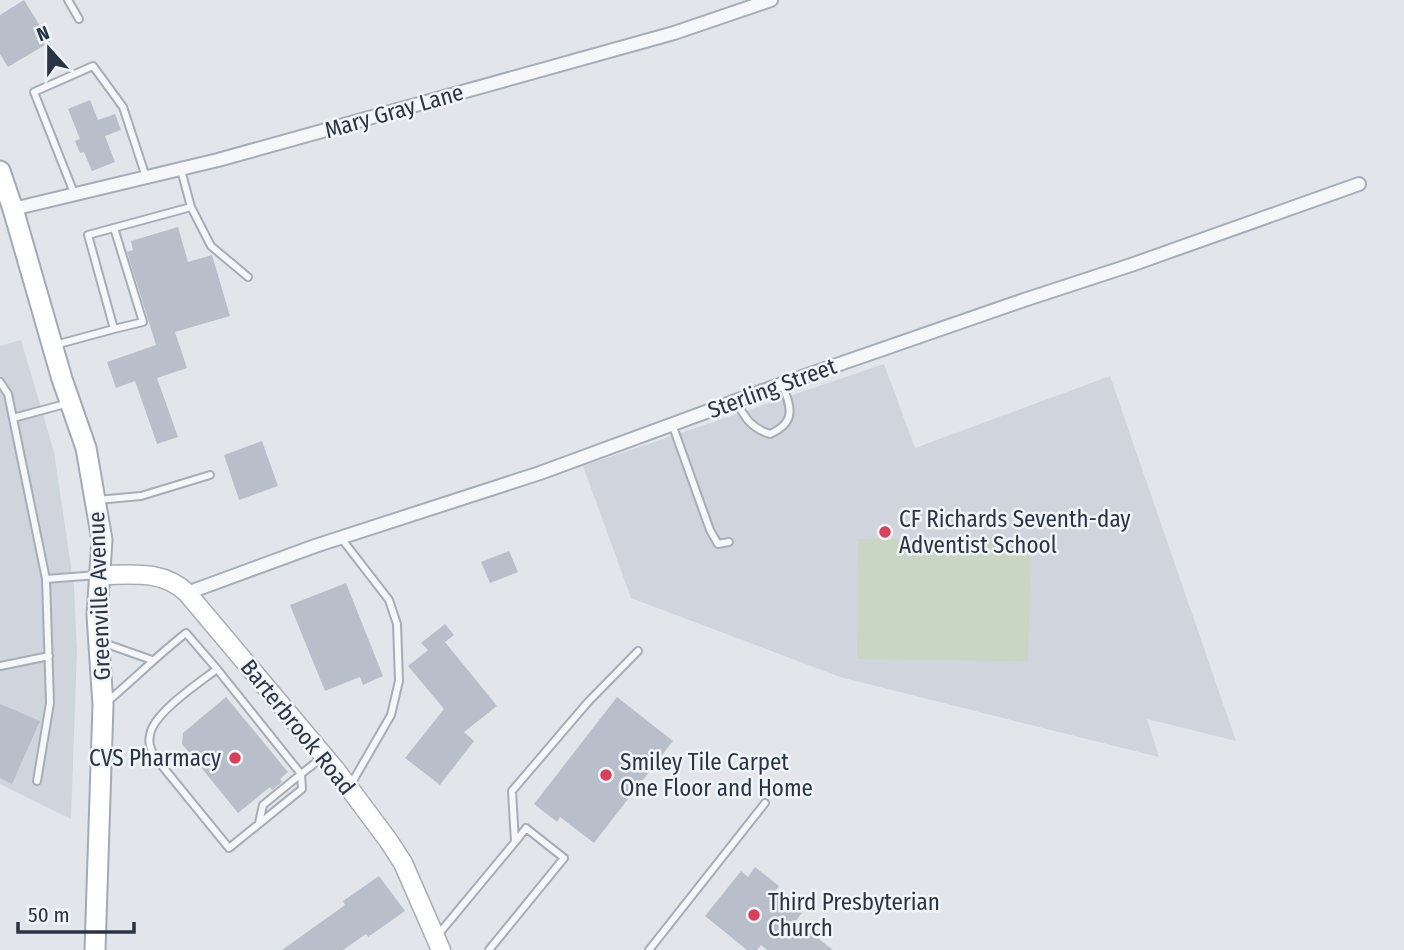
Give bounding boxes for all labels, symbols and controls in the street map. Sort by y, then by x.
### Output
north arrow [14,14,84,84]
text: N [34,21,53,46]
street label: Mary Gray Lane [321,78,467,144]
street label: Sterling Street [704,352,841,424]
place label: CF Richards Seventh-day Adventist School [899,505,1131,559]
street label: Greenville Avenue [82,511,116,681]
marker: CF Richards Seventh-day Adventist School [877,524,893,540]
street label: Barterbrook Road [235,654,361,800]
place label: CVS Pharmacy [89,744,222,772]
place label: Smiley Tile Carpet One Floor and Home [620,748,813,802]
marker: CVS Pharmacy [227,750,243,766]
marker: Smiley Tile Carpet One Floor and Home [598,767,614,783]
place label: Third Presbyterian Church [768,888,940,942]
scale bar [18,890,133,934]
text: 50 m [28,902,70,928]
marker: Third Presbyterian Church [746,907,762,923]

